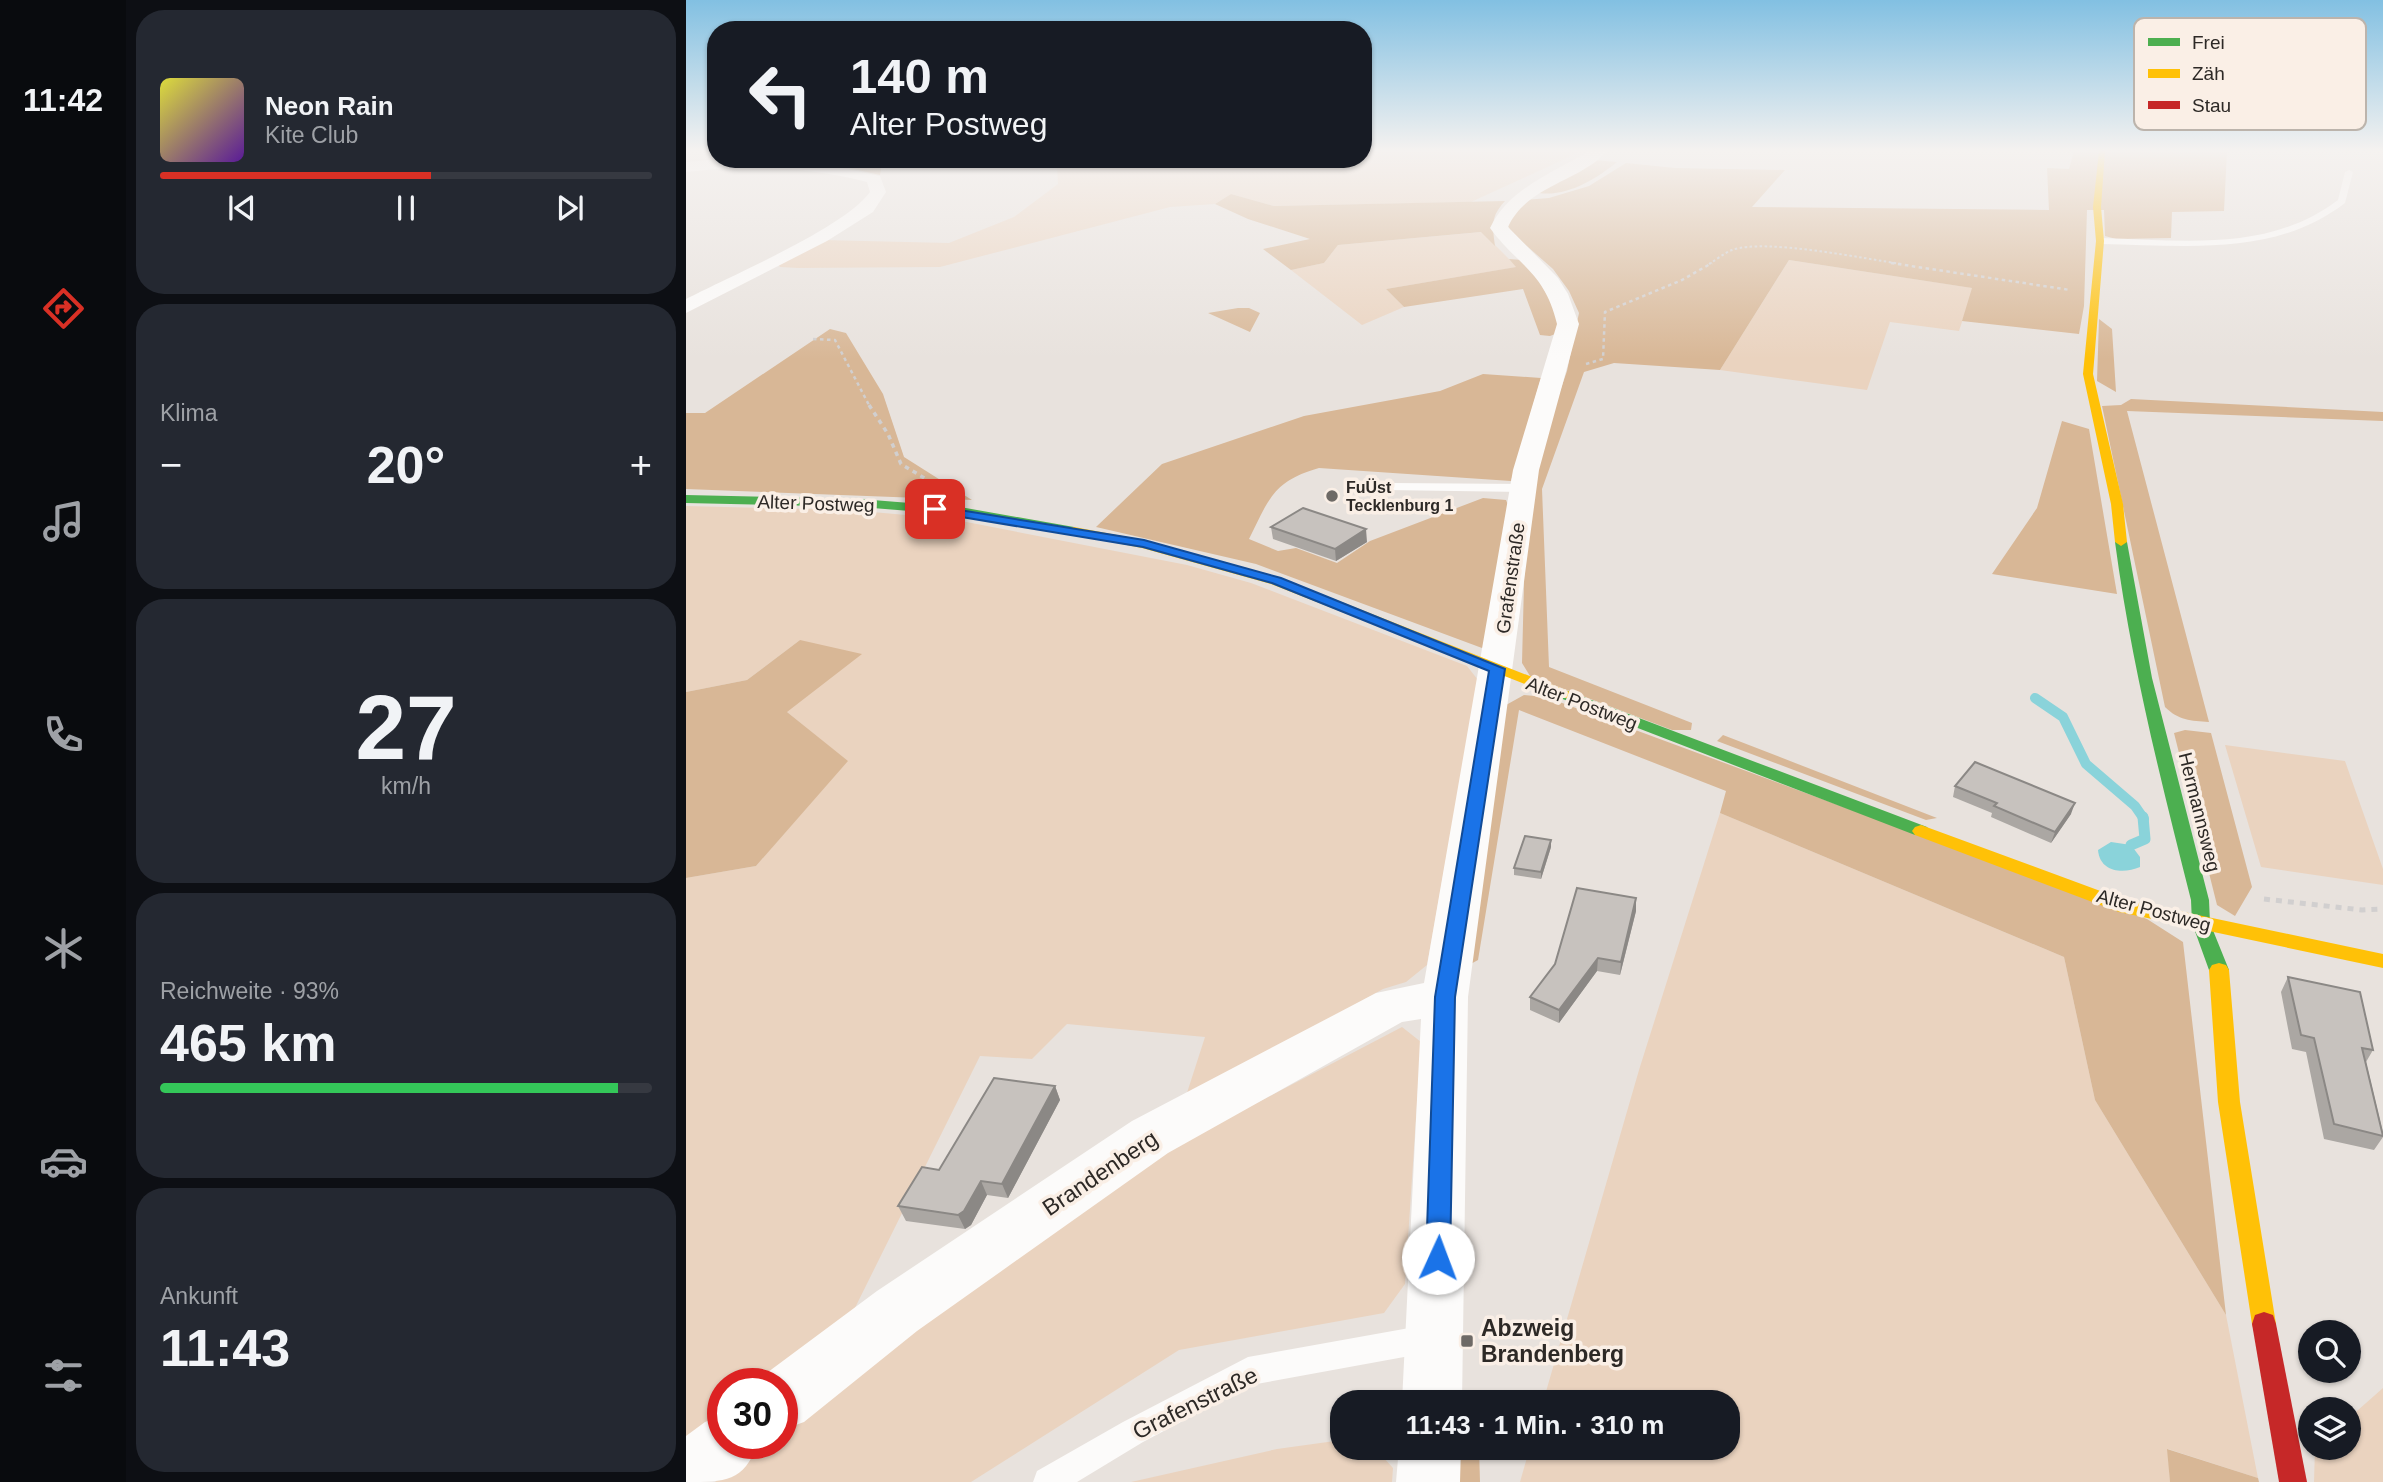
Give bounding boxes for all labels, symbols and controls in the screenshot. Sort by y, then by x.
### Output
legend [2134,18,2366,130]
text: Frei [2192,32,2225,53]
icon: left [735,49,826,140]
text: 140 m [850,49,989,103]
text: Zäh [2192,63,2225,84]
text: 11:42 [23,82,103,118]
text: Neon Rain [265,91,394,121]
text: Stau [2192,95,2231,116]
text: Alter Postweg [850,106,1047,142]
text: Kite Club [265,122,358,148]
icon: previous [223,189,261,227]
icon: pause [387,189,425,227]
icon: next [551,189,589,227]
icon: directions [39,284,88,333]
text: Klima [160,400,218,426]
text: 20° [367,436,445,494]
text: − [160,444,182,486]
text: + [630,444,652,486]
place label: FuÜst Tecklenburg 1 [1346,478,1453,514]
pin [905,479,965,539]
marker: FuÜst Tecklenburg 1 [1324,488,1340,504]
icon: arrive [916,490,954,528]
street label: Alter Postweg [757,491,875,516]
icon: music [39,497,88,546]
street label: Grafenstraße [1492,521,1529,635]
street label: Alter Postweg [1523,673,1640,734]
text: 27 [355,677,457,778]
icon: phone [39,710,88,759]
street label: Hermannsweg [2175,750,2225,874]
text: km/h [381,773,431,799]
street label: Alter Postweg [2095,885,2213,936]
icon: climate [39,924,88,973]
text: Reichweite · 93% [160,978,339,1004]
text: 465 km [160,1014,336,1072]
street label: Brandenberg [1038,1125,1162,1221]
icon: car [39,1137,88,1186]
position arrow [1401,1221,1475,1295]
text: Ankunft [160,1283,238,1309]
place label: Abzweig Brandenberg [1481,1315,1624,1367]
text: 11:43 [160,1319,290,1377]
map controls [2298,1320,2361,1460]
button: search [2298,1320,2361,1383]
marker: Abzweig Brandenberg [1459,1333,1475,1349]
icon: filters [39,1351,88,1400]
street label: Grafenstraße [1128,1362,1262,1444]
speed limit sign: 30 [707,1368,798,1459]
button: layers [2298,1397,2361,1460]
text: 11:43 · 1 Min. · 310 m [1406,1410,1664,1440]

